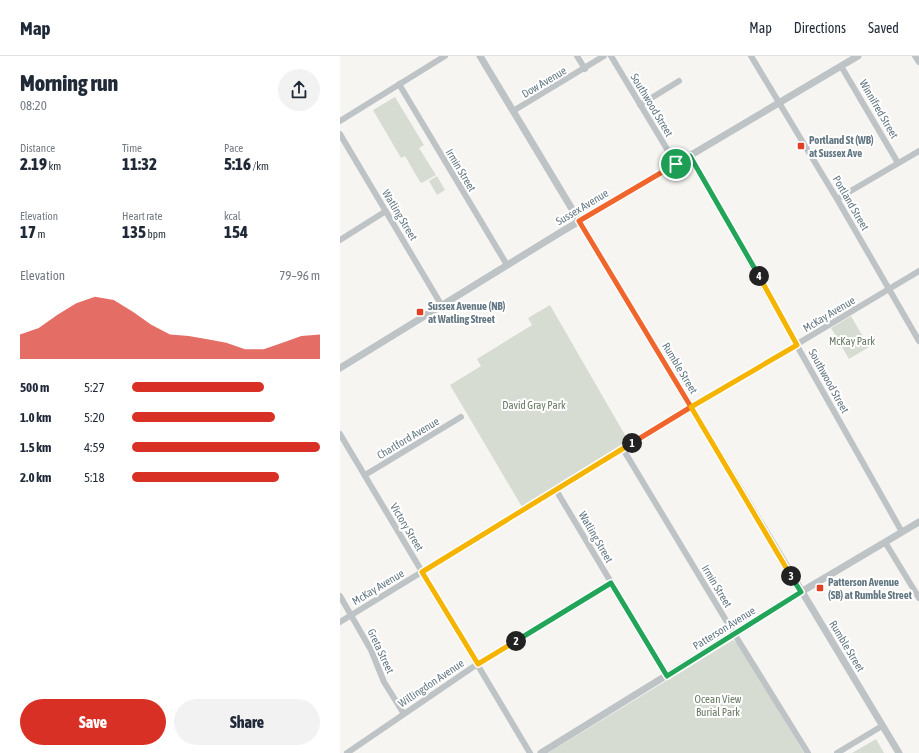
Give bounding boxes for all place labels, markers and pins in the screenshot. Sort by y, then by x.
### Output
place label: Portland St (WB) at Sussex Ave [809,134,874,159]
marker: Portland St (WB) at Sussex Ave [796,141,806,151]
pin [659,147,693,181]
pin: 4 [749,266,769,286]
place label: Sussex Avenue (NB) at Watling Street [428,300,506,325]
marker: Sussex Avenue (NB) at Watling Street [415,307,425,317]
pin: 1 [622,433,642,453]
pin: 3 [781,566,801,586]
place label: Patterson Avenue (SB) at Rumble Street [828,576,913,601]
marker: Patterson Avenue (SB) at Rumble Street [815,583,825,593]
pin: 2 [506,631,526,651]

